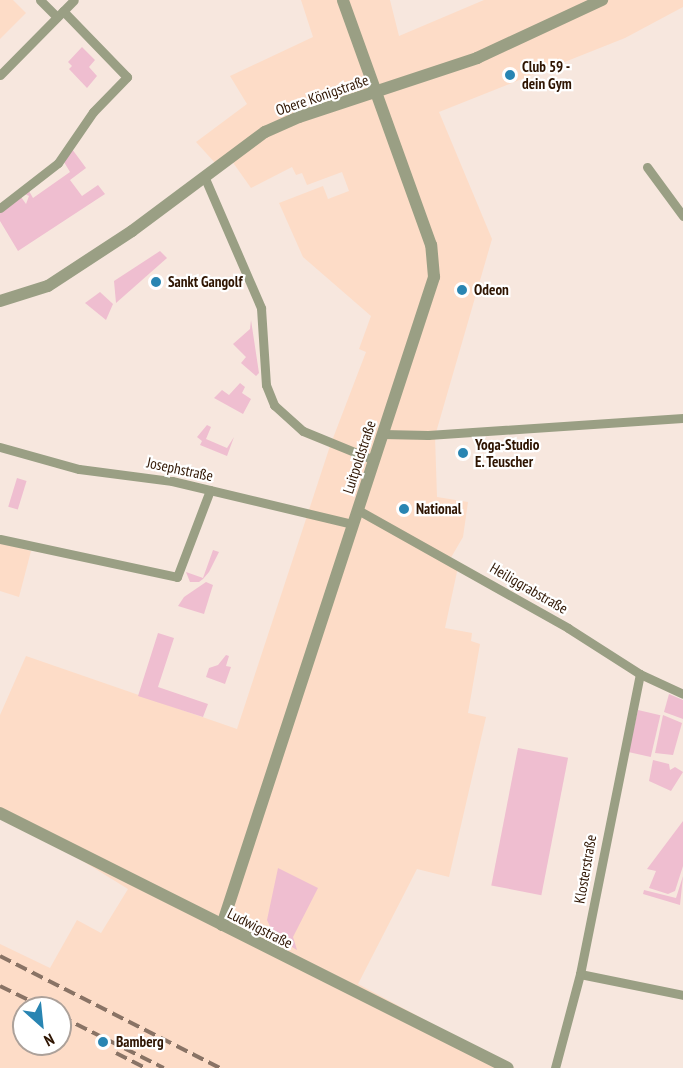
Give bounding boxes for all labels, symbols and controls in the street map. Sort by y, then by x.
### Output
place label: Club 59 - dein Gym [522,57,572,92]
marker: Club 59 - dein Gym [503,68,517,82]
street label: Obere Königstraße [273,71,371,119]
place label: Sankt Gangolf [168,273,243,291]
marker: Sankt Gangolf [149,275,163,289]
place label: Odeon [474,281,509,299]
marker: Odeon [455,283,469,297]
street label: Luitpoldstraße [339,418,379,496]
place label: Yoga-Studio E. Teuscher [475,435,539,470]
marker: Yoga-Studio E. Teuscher [456,446,470,460]
street label: Josephstraße [145,453,215,485]
place label: National [416,500,461,518]
marker: National [397,502,411,516]
street label: Heiliggrabstraße [487,559,571,617]
street label: Klosterstraße [570,833,600,905]
street label: Ludwigstraße [225,904,295,952]
north arrow [12,996,72,1056]
text: N [41,1029,58,1051]
marker: Bamberg [94,1033,112,1051]
place label: Bamberg [116,1033,164,1051]

